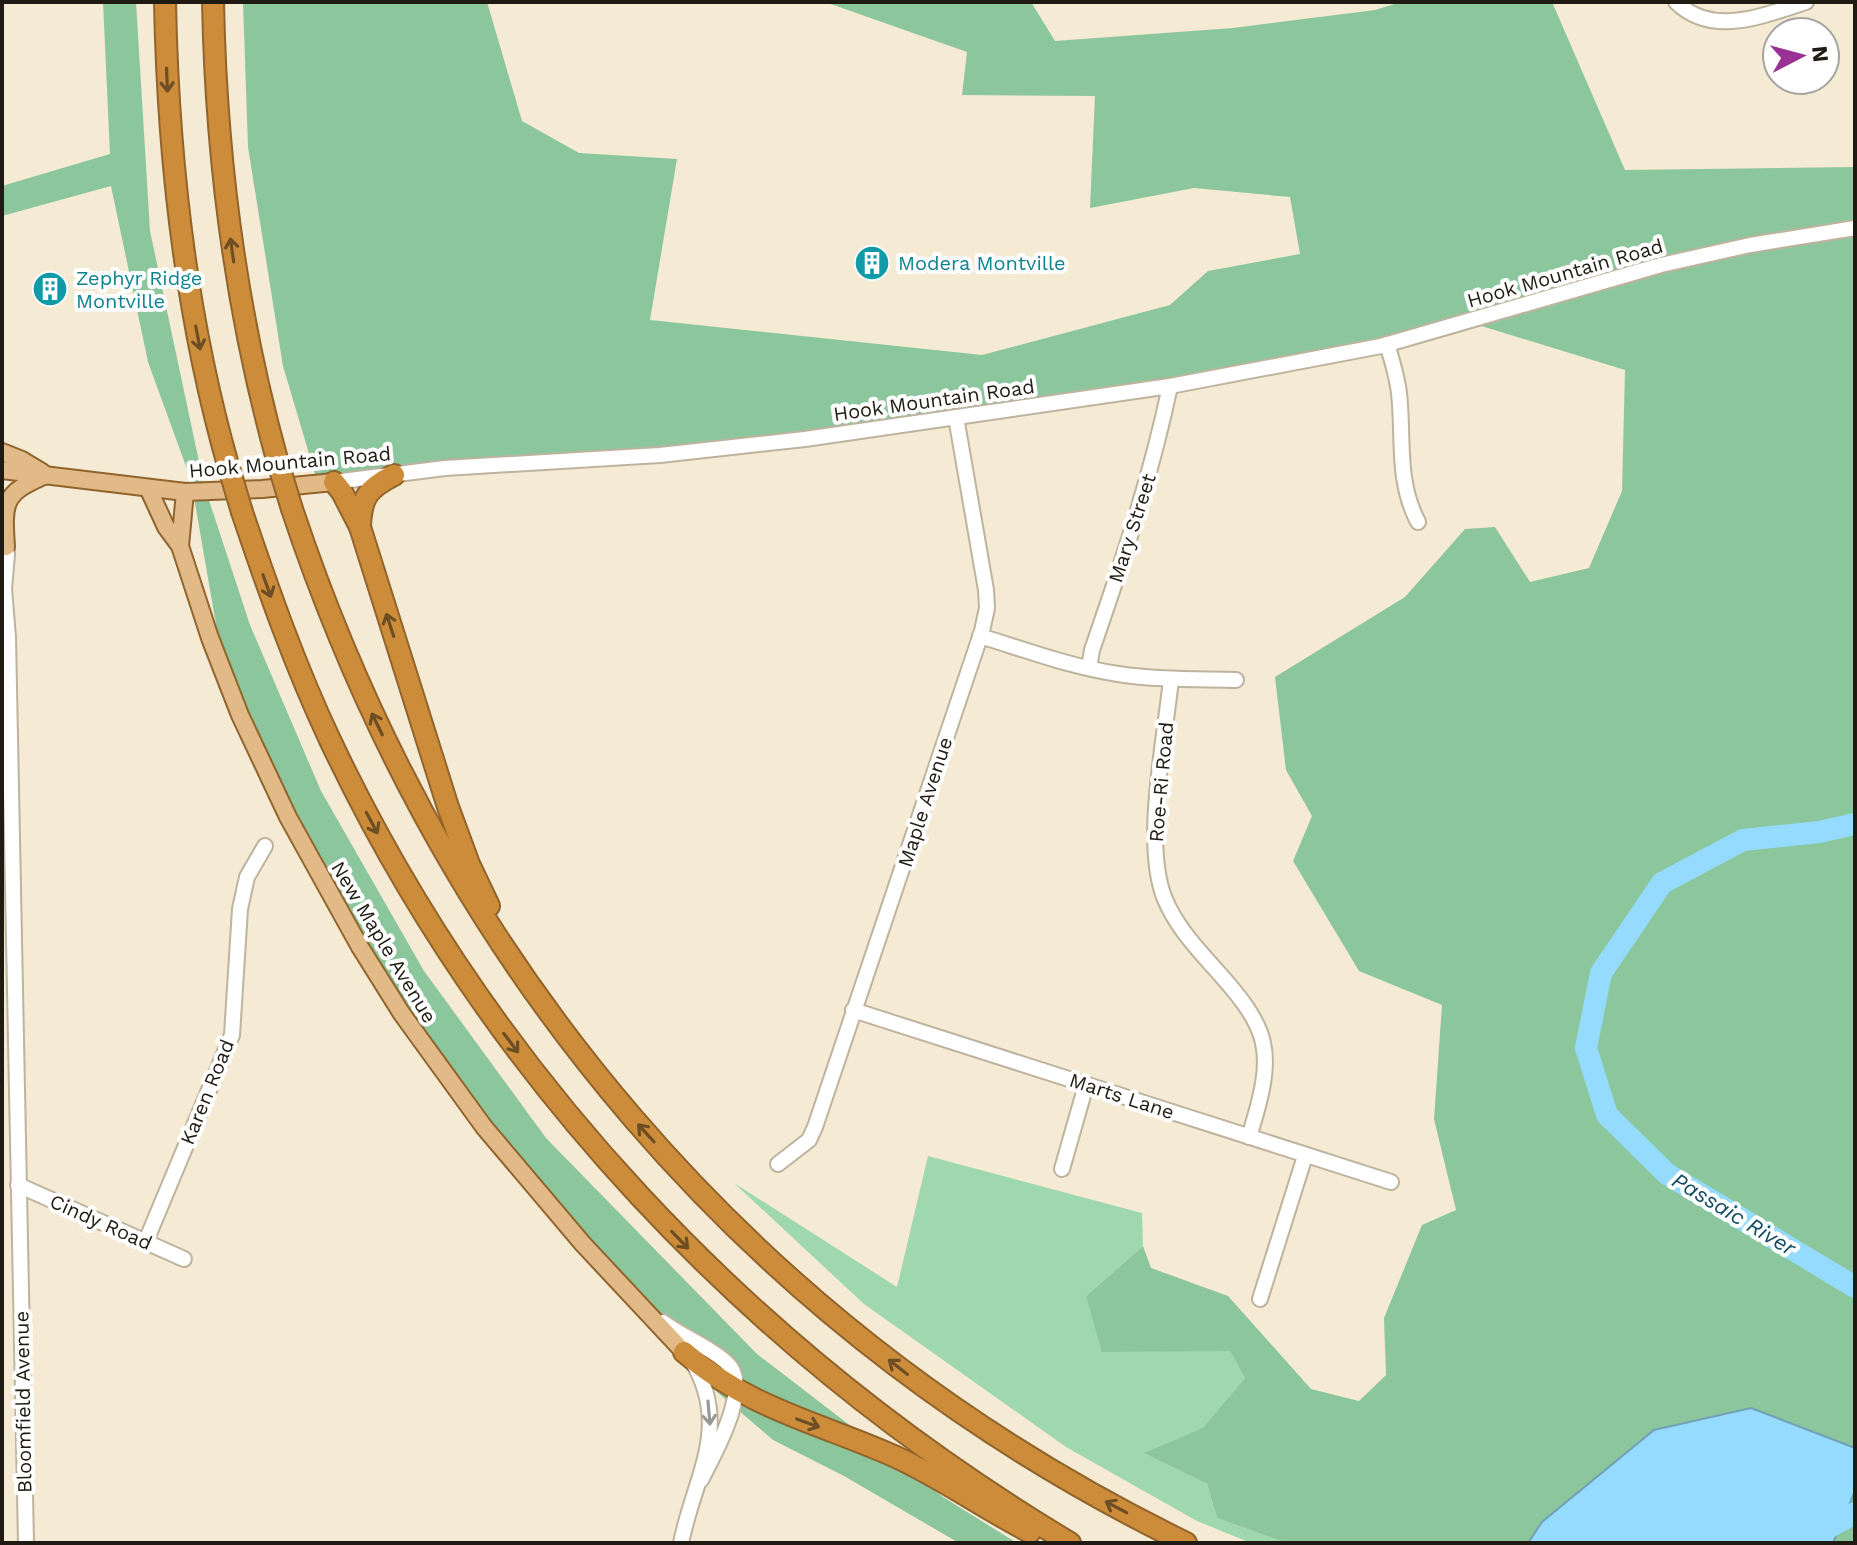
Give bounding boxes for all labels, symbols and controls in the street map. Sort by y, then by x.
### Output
north arrow [1761,16,1841,96]
text: N [1807,45,1834,63]
one-way arrow [159,66,174,93]
street label: Hook Mountain Road [1464,234,1666,312]
one-way arrow [224,238,239,263]
building icon: Modera Montville [853,244,891,282]
place label: Modera Montville [898,251,1066,275]
place label: Zephyr Ridge Montville [76,266,202,313]
building icon: Zephyr Ridge Montville [31,270,69,308]
one-way arrow [191,325,206,350]
street label: Hook Mountain Road [832,374,1036,426]
street label: Hook Mountain Road [188,441,392,483]
street label: Mary Street [1103,470,1161,586]
one-way arrow [261,573,275,598]
one-way arrow [381,613,396,638]
one-way arrow [369,712,384,736]
street label: Roe-Ri Road [1144,721,1178,843]
street label: Maple Avenue [893,734,957,870]
one-way arrow [365,811,380,835]
street label: New Maple Avenue [326,857,442,1027]
one-way arrow [502,1032,519,1053]
street label: Karen Road [175,1036,239,1148]
street label: Marts Lane [1067,1068,1177,1124]
one-way arrow [638,1124,656,1144]
water label: Passaic River [1668,1167,1801,1261]
street label: Cindy Road [46,1189,156,1255]
one-way arrow [670,1230,689,1249]
street label: Bloomfield Avenue [9,1311,37,1493]
one-way arrow [888,1358,909,1376]
one-way arrow [702,1399,717,1426]
one-way arrow [795,1417,820,1431]
one-way arrow [1105,1499,1129,1515]

